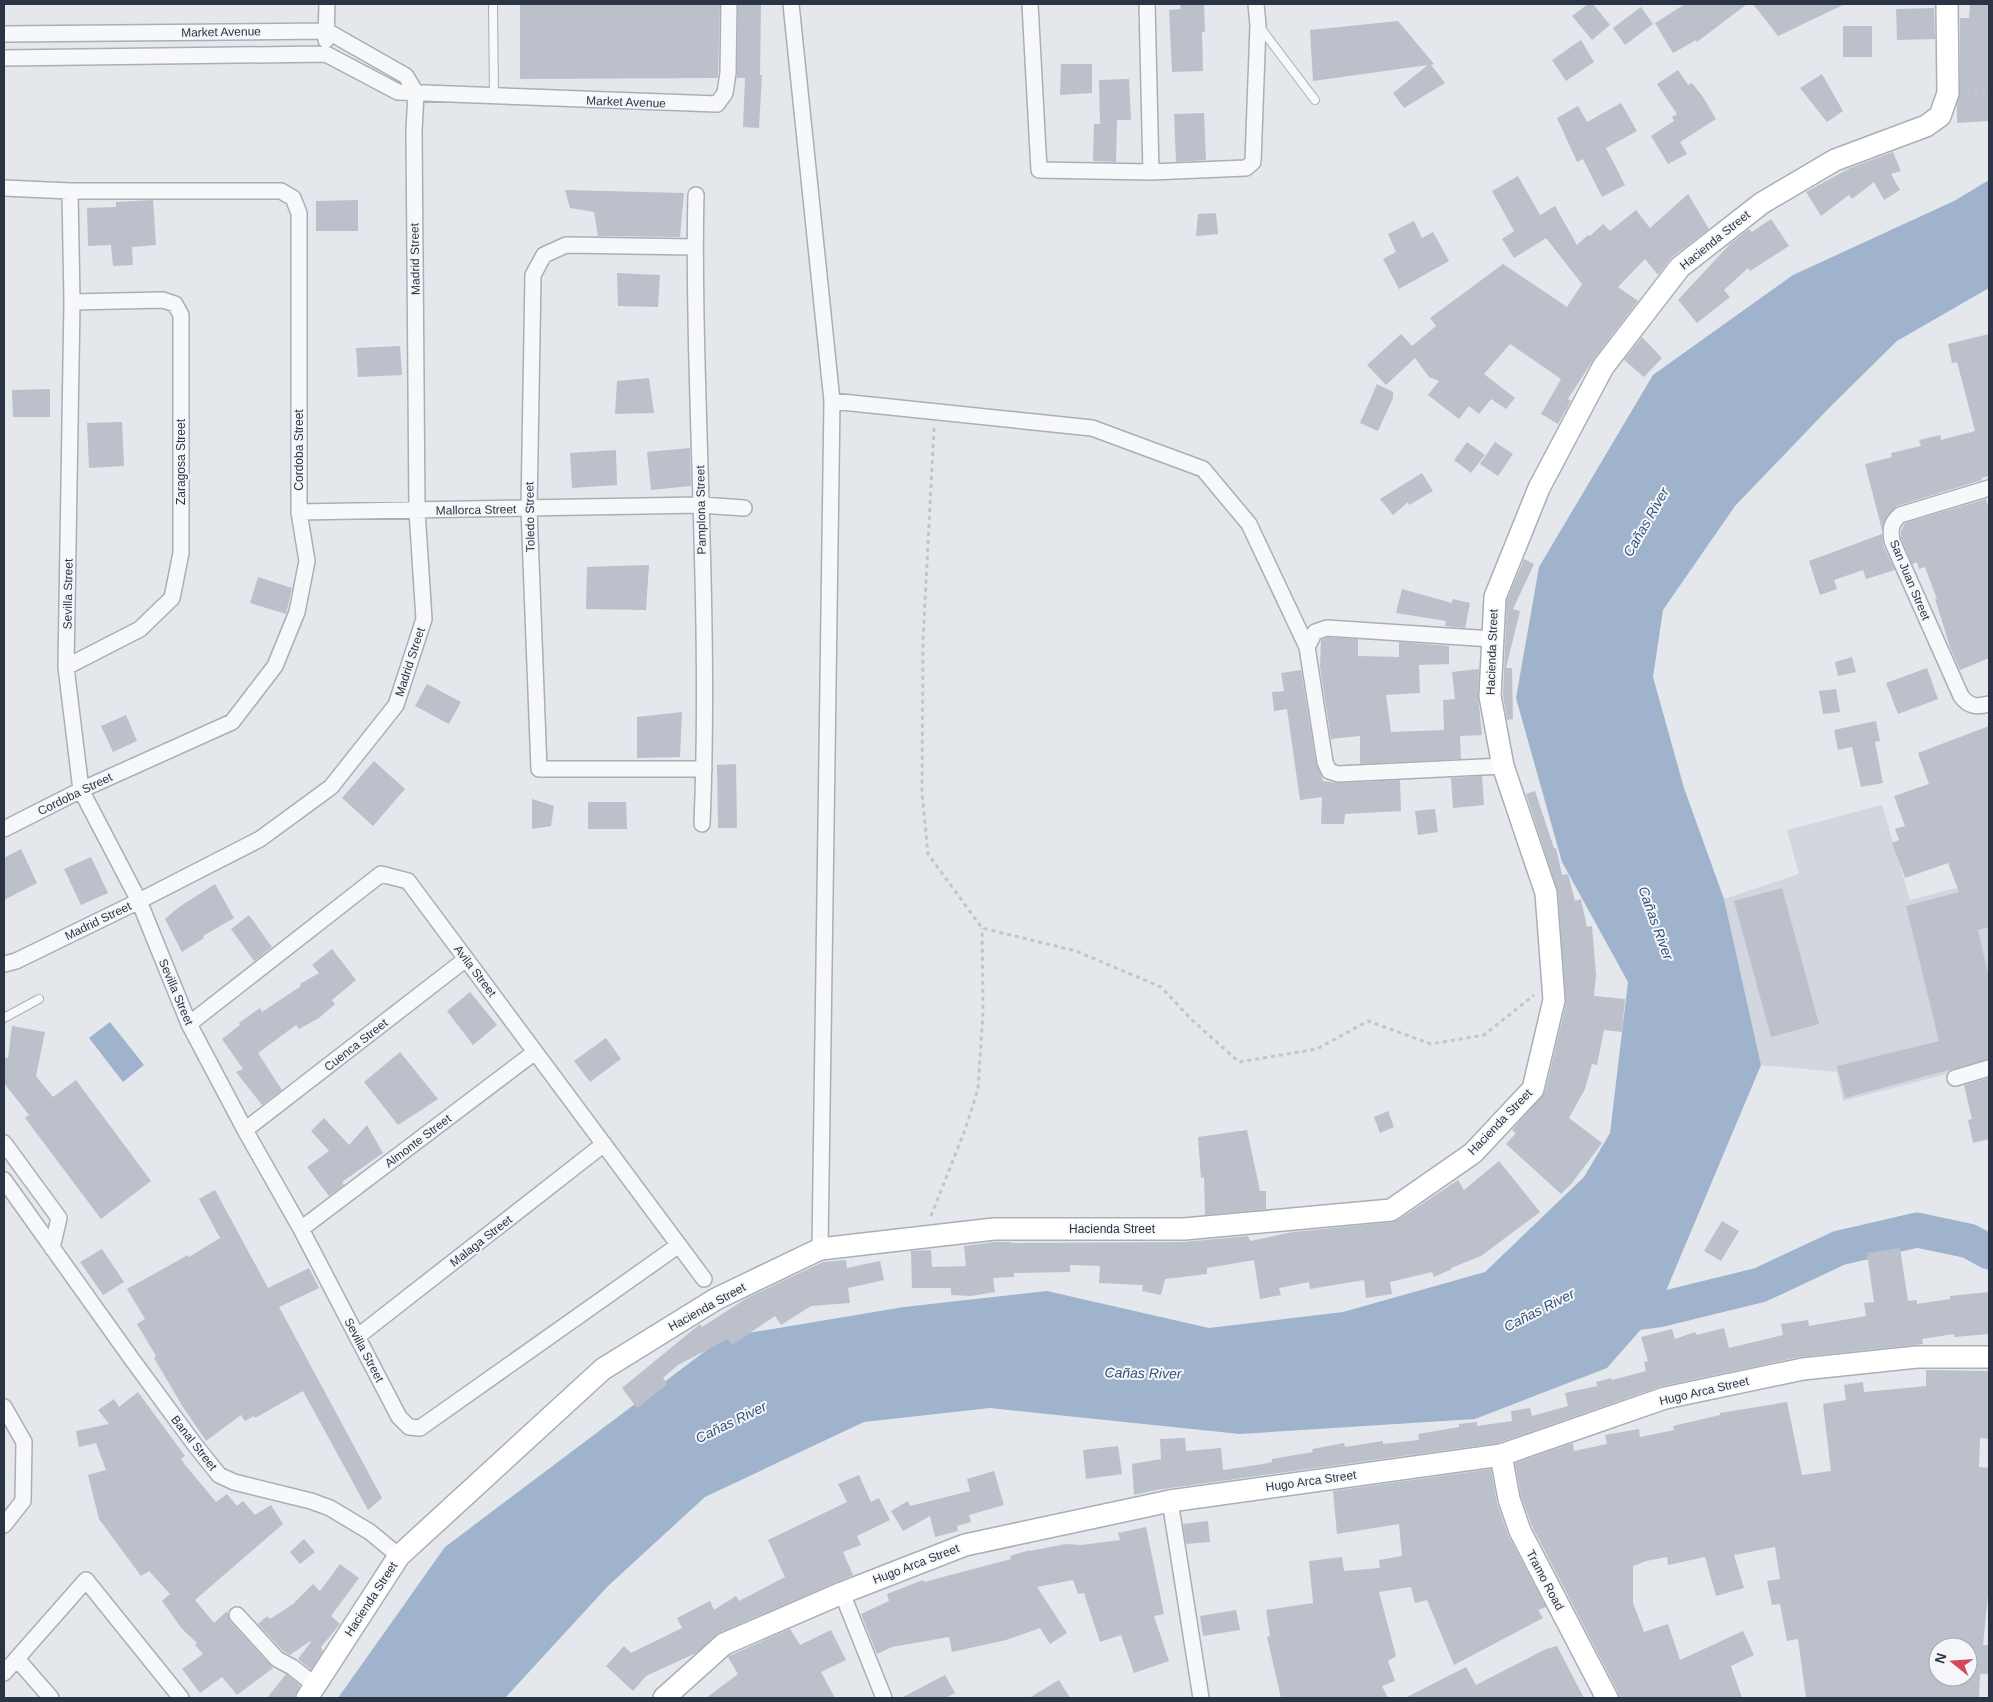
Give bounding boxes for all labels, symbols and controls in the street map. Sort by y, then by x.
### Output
street label: Market Avenue [181,24,261,40]
street label: Market Avenue [586,94,666,110]
street label: Hacienda Street [1677,207,1753,273]
street label: Madrid Street [407,222,423,295]
street label: Cordoba Street [292,409,306,491]
street label: Zaragosa Street [174,418,188,505]
street label: Pamplona Street [693,465,709,555]
street label: Toledo Street [522,481,538,552]
water label: Cañas River [1620,483,1673,559]
street label: Mallorca Street [436,502,517,518]
street label: San Juan Street [1887,538,1934,623]
street label: Sevilla Street [60,558,76,629]
street label: Hacienda Street [1484,608,1501,695]
street label: Madrid Street [392,625,428,698]
street label: Cordoba Street [35,770,115,818]
water label: Cañas River [1635,884,1677,963]
street label: Madrid Street [63,899,134,943]
street label: Avila Street [451,942,499,1000]
street label: Sevilla Street [156,957,197,1028]
street label: Cuenca Street [321,1015,391,1074]
street label: Hacienda Street [1465,1086,1535,1158]
street label: Almonte Street [382,1111,454,1170]
street label: Malaga Street [447,1212,515,1270]
street label: Hacienda Street [1069,1222,1156,1236]
street label: Hacienda Street [666,1280,749,1334]
water label: Cañas River [1501,1285,1578,1335]
street label: Sevilla Street [341,1316,387,1385]
water label: Cañas River [1104,1364,1183,1382]
street label: Hugo Arca Street [1658,1374,1751,1408]
water label: Cañas River [693,1397,770,1446]
street label: Banal Street [168,1413,220,1474]
street label: Hugo Arca Street [1265,1468,1358,1494]
street label: Hugo Arca Street [871,1541,962,1587]
street label: Tramo Road [1523,1547,1567,1613]
street label: Hacienda Street [342,1559,401,1639]
north arrow [1928,1637,1978,1687]
text: N [1931,1651,1950,1665]

